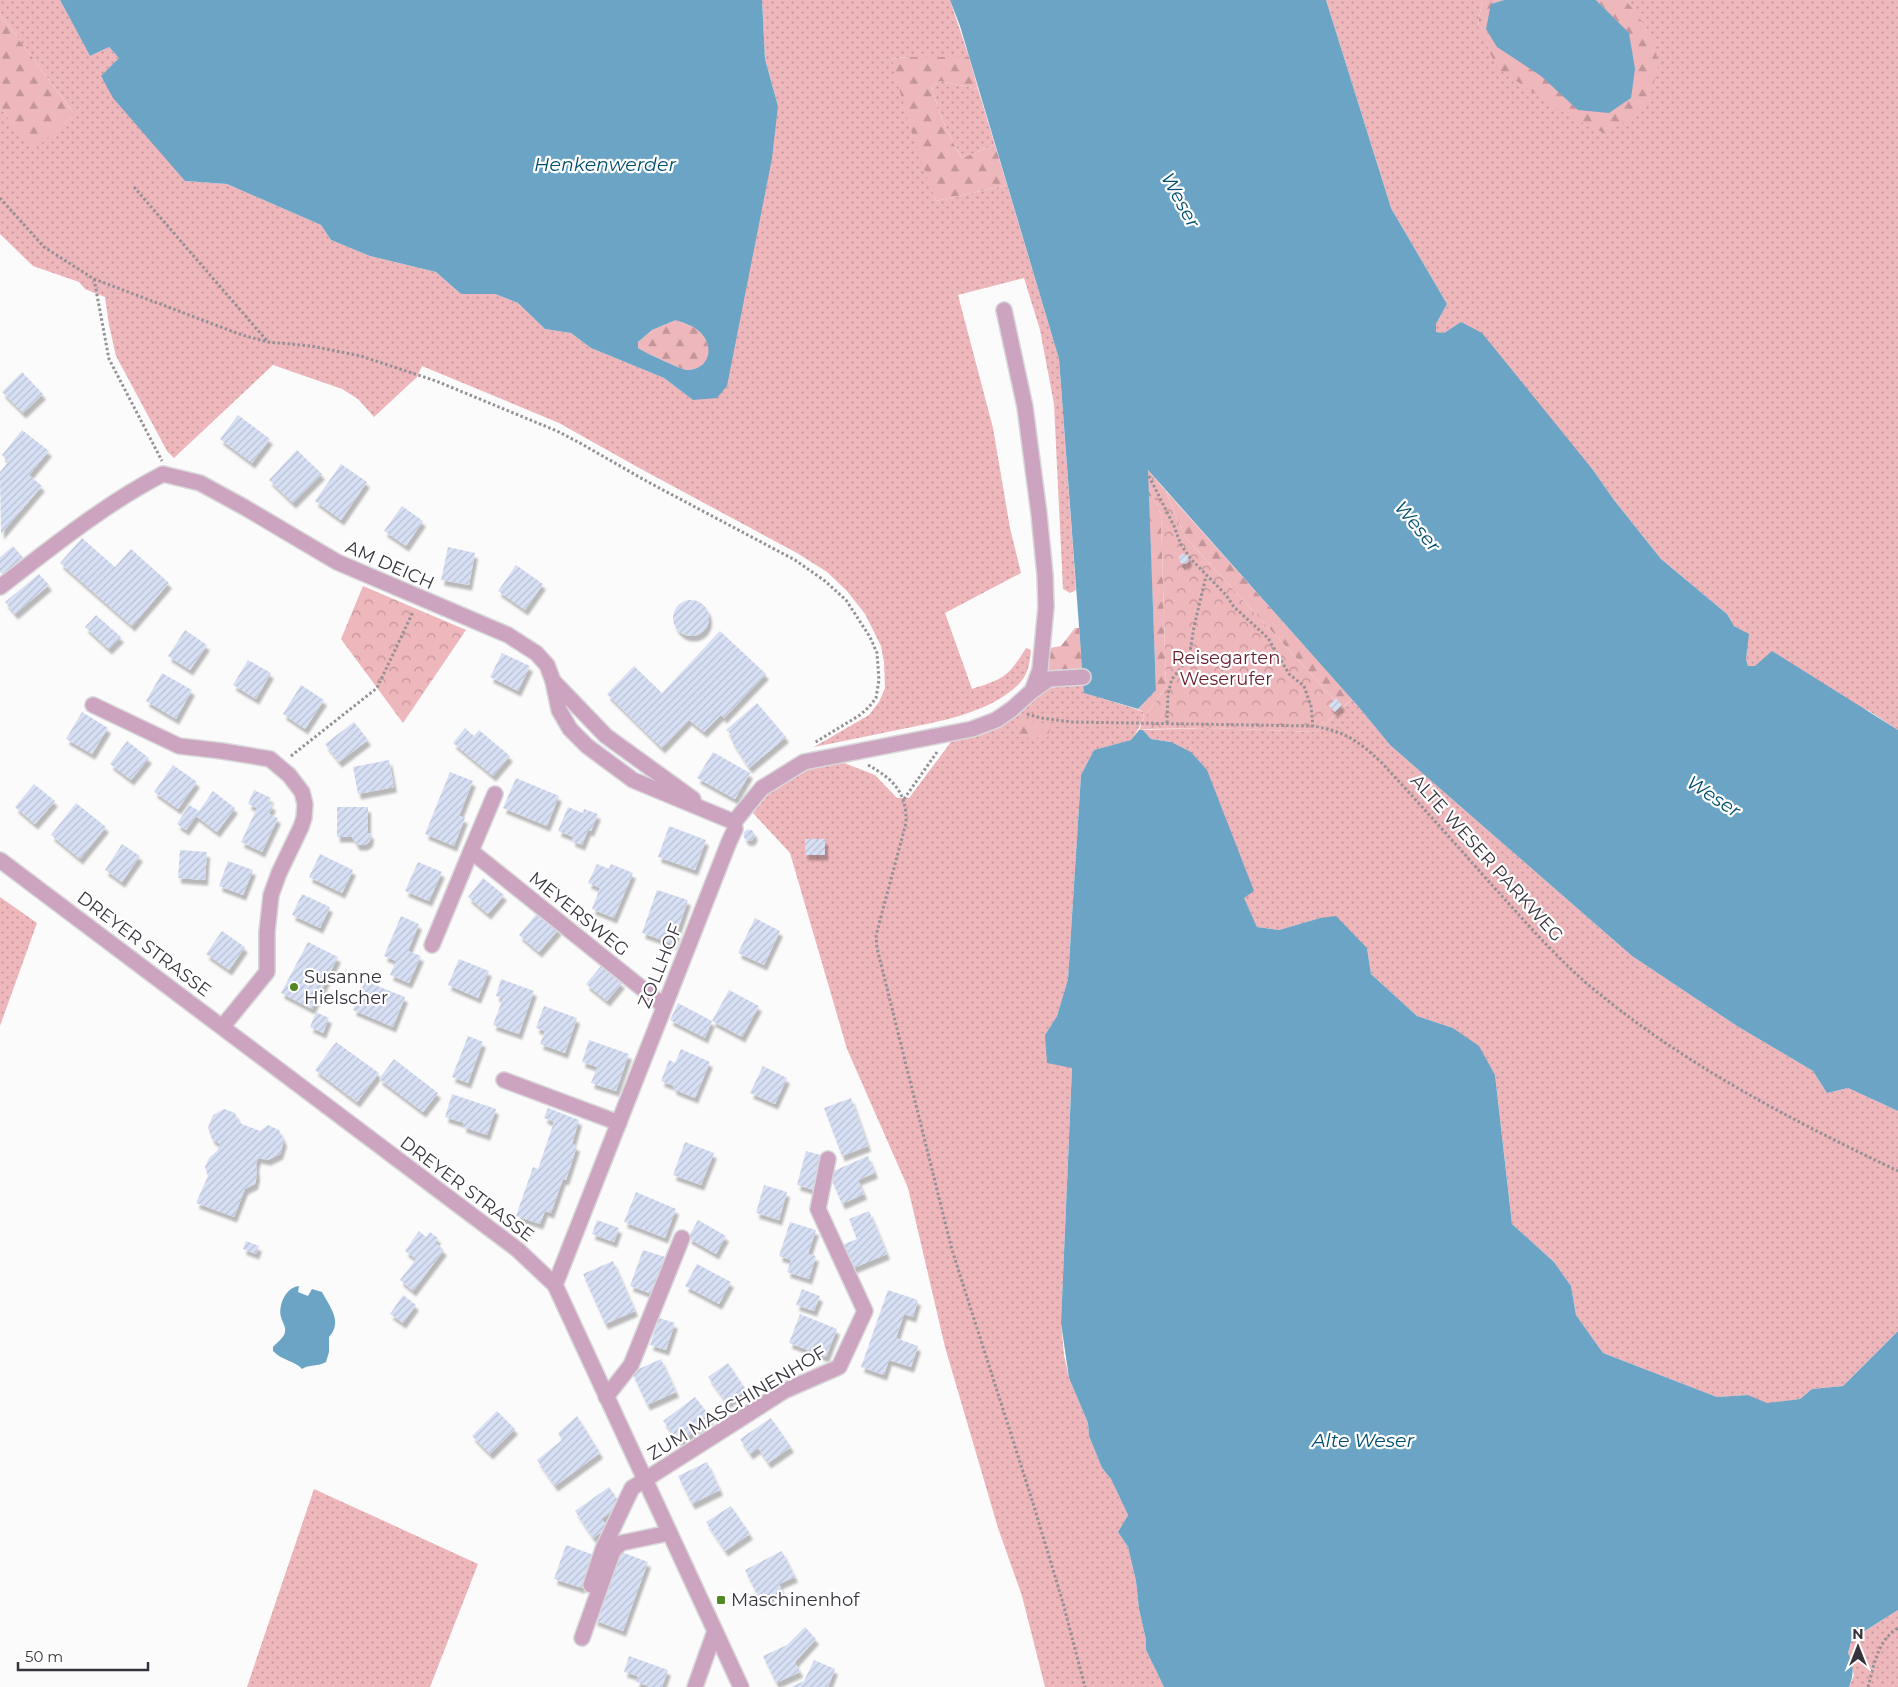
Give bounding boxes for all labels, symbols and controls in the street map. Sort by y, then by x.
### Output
water label: Henkenwerder [534,153,676,176]
water label: Weser [1156,169,1205,232]
water label: Weser [1390,496,1446,557]
street label: AM DEICH [342,536,438,594]
park label: Reisegarten Weserufer [1172,647,1280,690]
street label: ALTE WESER PARKWEG [1406,770,1568,946]
water label: Weser [1683,771,1745,822]
street label: MEYERSWEG [525,867,633,961]
street label: DREYER STRASSE [73,886,215,1002]
street label: ZOLLHOF [633,921,687,1011]
place label: Susanne Hielscher [304,966,388,1009]
marker: Susanne Hielscher [288,981,300,993]
street label: DREYER STRASSE [396,1131,538,1247]
street label: ZUM MASCHINENHOF [644,1341,830,1465]
water label: Alte Weser [1311,1429,1414,1452]
place label: Maschinenhof [731,1589,860,1611]
marker: Maschinenhof [715,1594,727,1606]
north arrow [1833,1622,1883,1672]
text: N [1852,1625,1864,1643]
scale bar [18,1640,148,1672]
text: 50 m [25,1647,63,1666]

